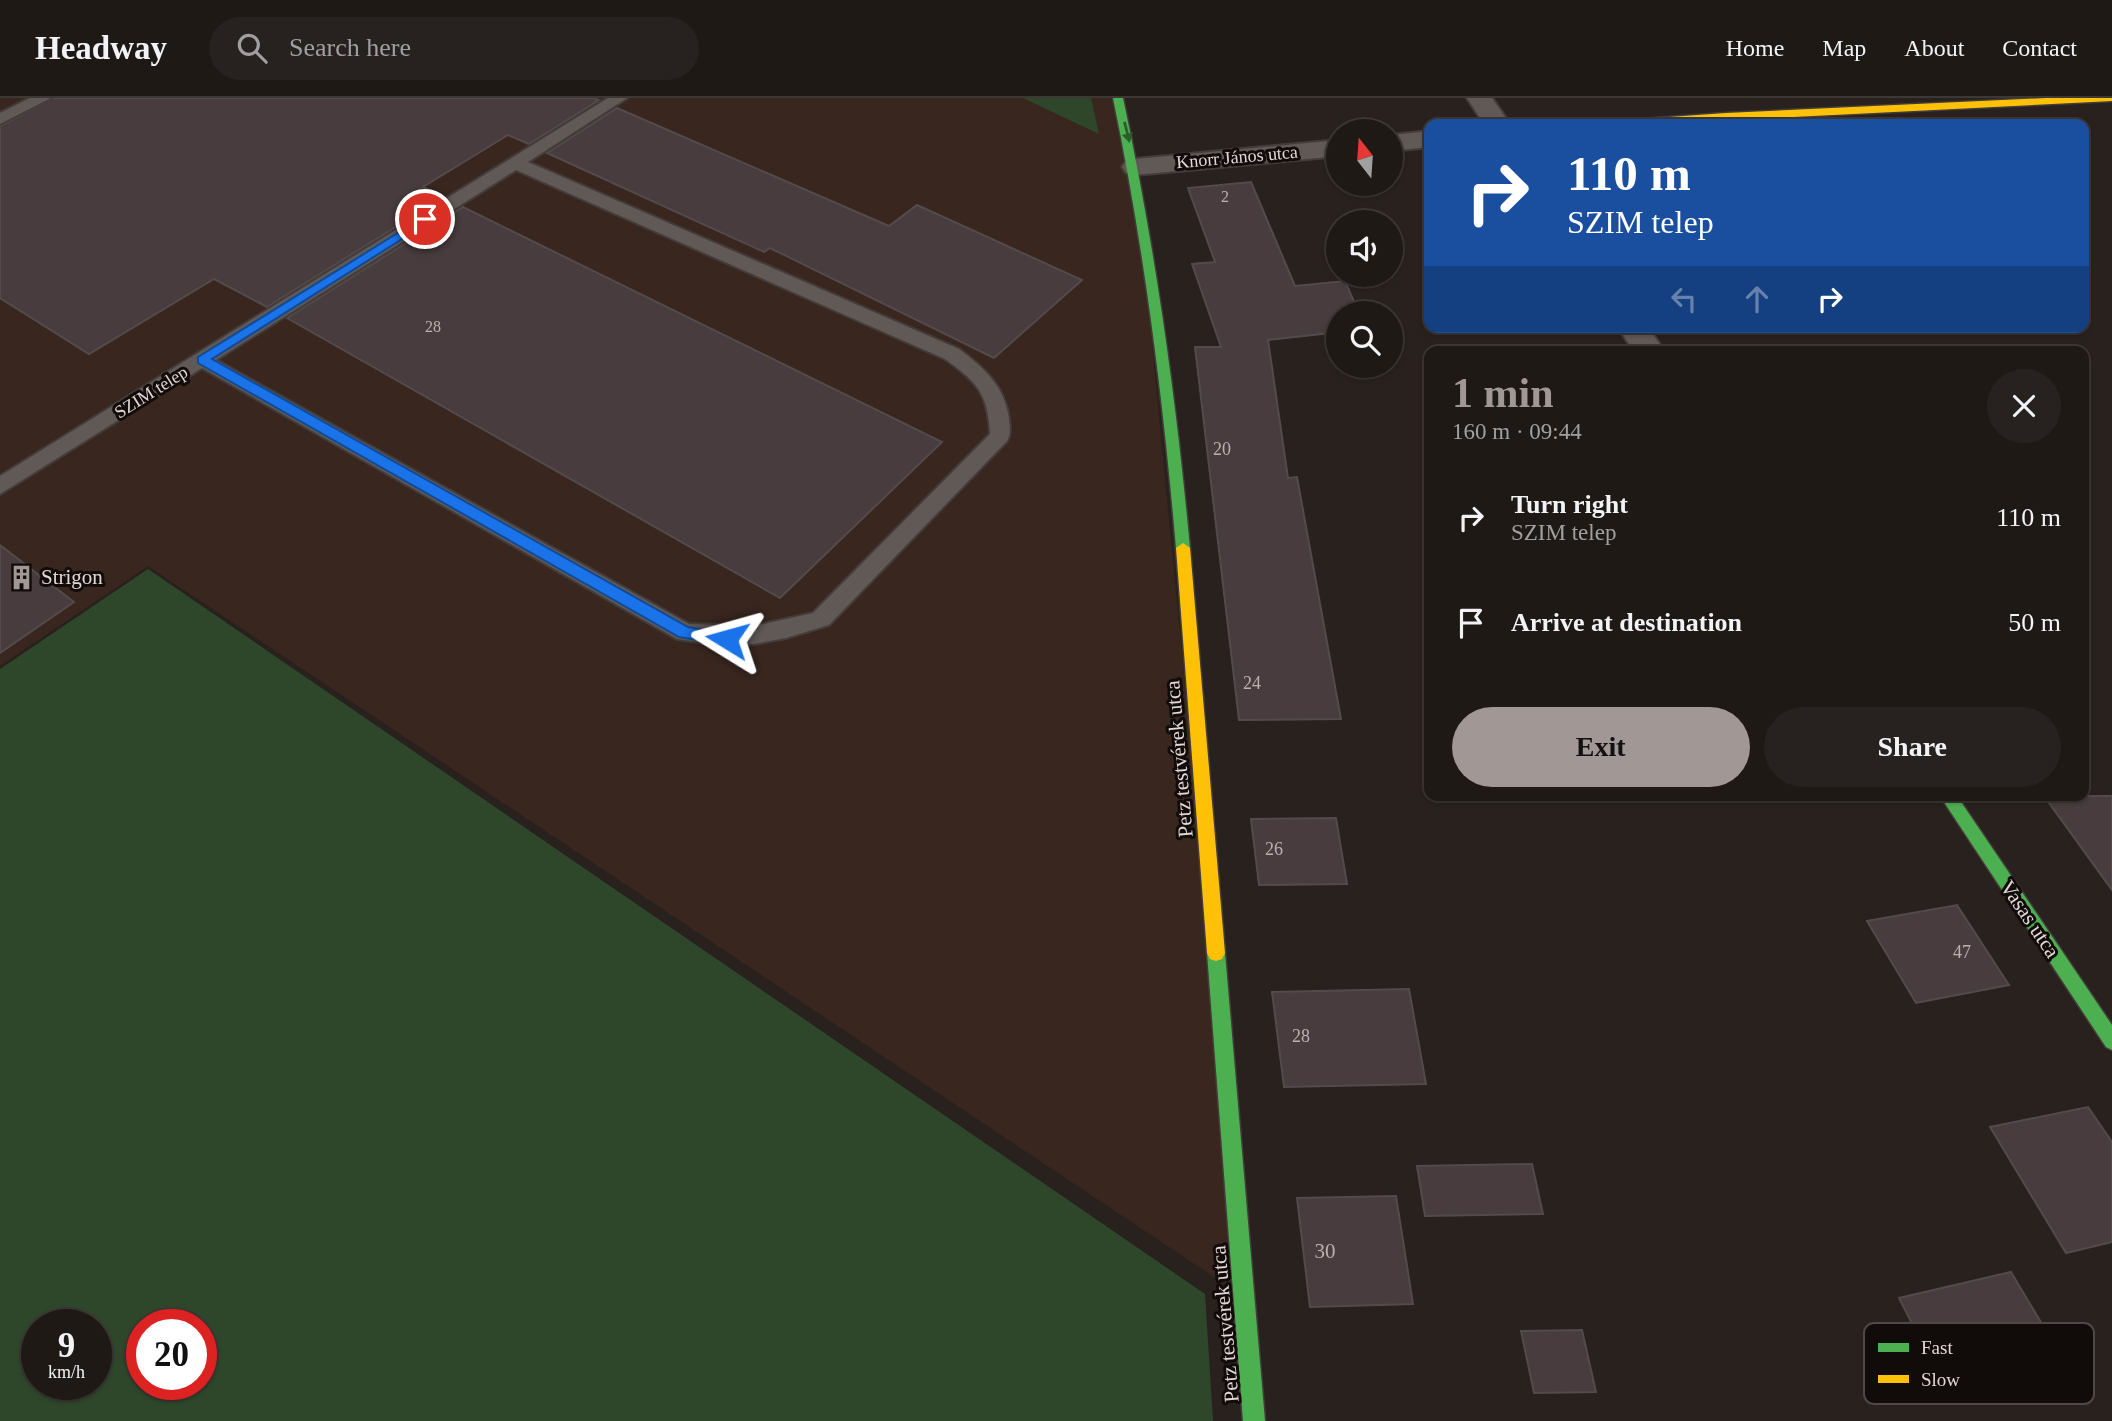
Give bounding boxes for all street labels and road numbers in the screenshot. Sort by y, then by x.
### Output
street label: Knorr János utca [1175,142,1299,172]
street label: SZIM telep [111,362,191,422]
street label: Petz testvérek utca [1160,679,1198,838]
street label: Vasas utca [1995,876,2065,963]
street label: Petz testvérek utca [1206,1244,1244,1403]

